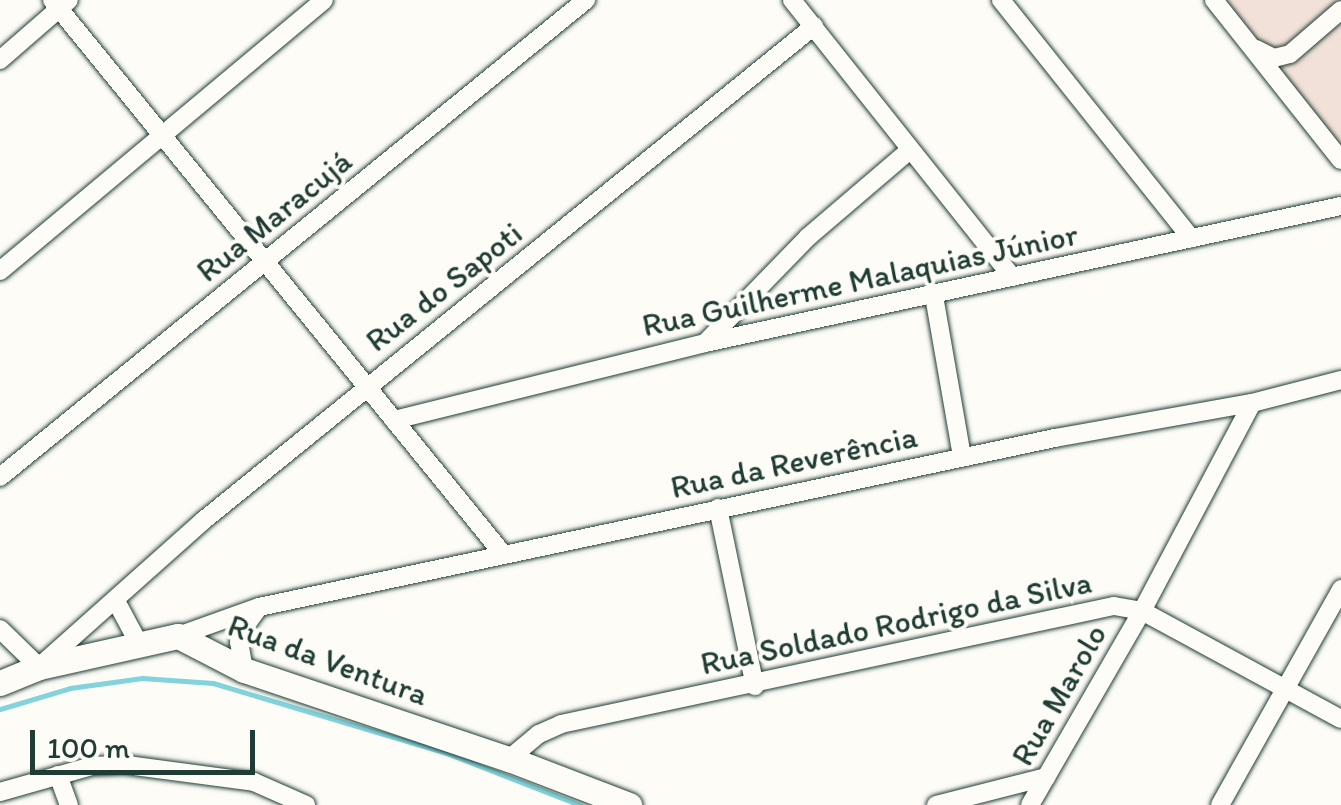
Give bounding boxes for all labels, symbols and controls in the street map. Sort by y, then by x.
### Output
street label: Rua Maracujá [189,142,359,290]
street label: Rua do Sapoti [358,214,530,360]
street label: Rua Guilherme Malaquias Júnior [638,215,1082,345]
street label: Rua da Reverência [667,417,921,507]
street label: Rua Soldado Rodrigo da Silva [697,563,1095,683]
street label: Rua da Ventura [222,606,434,714]
street label: Rua Marolo [1003,618,1115,772]
scale bar [35,710,260,772]
text: 100 m [47,729,130,766]

